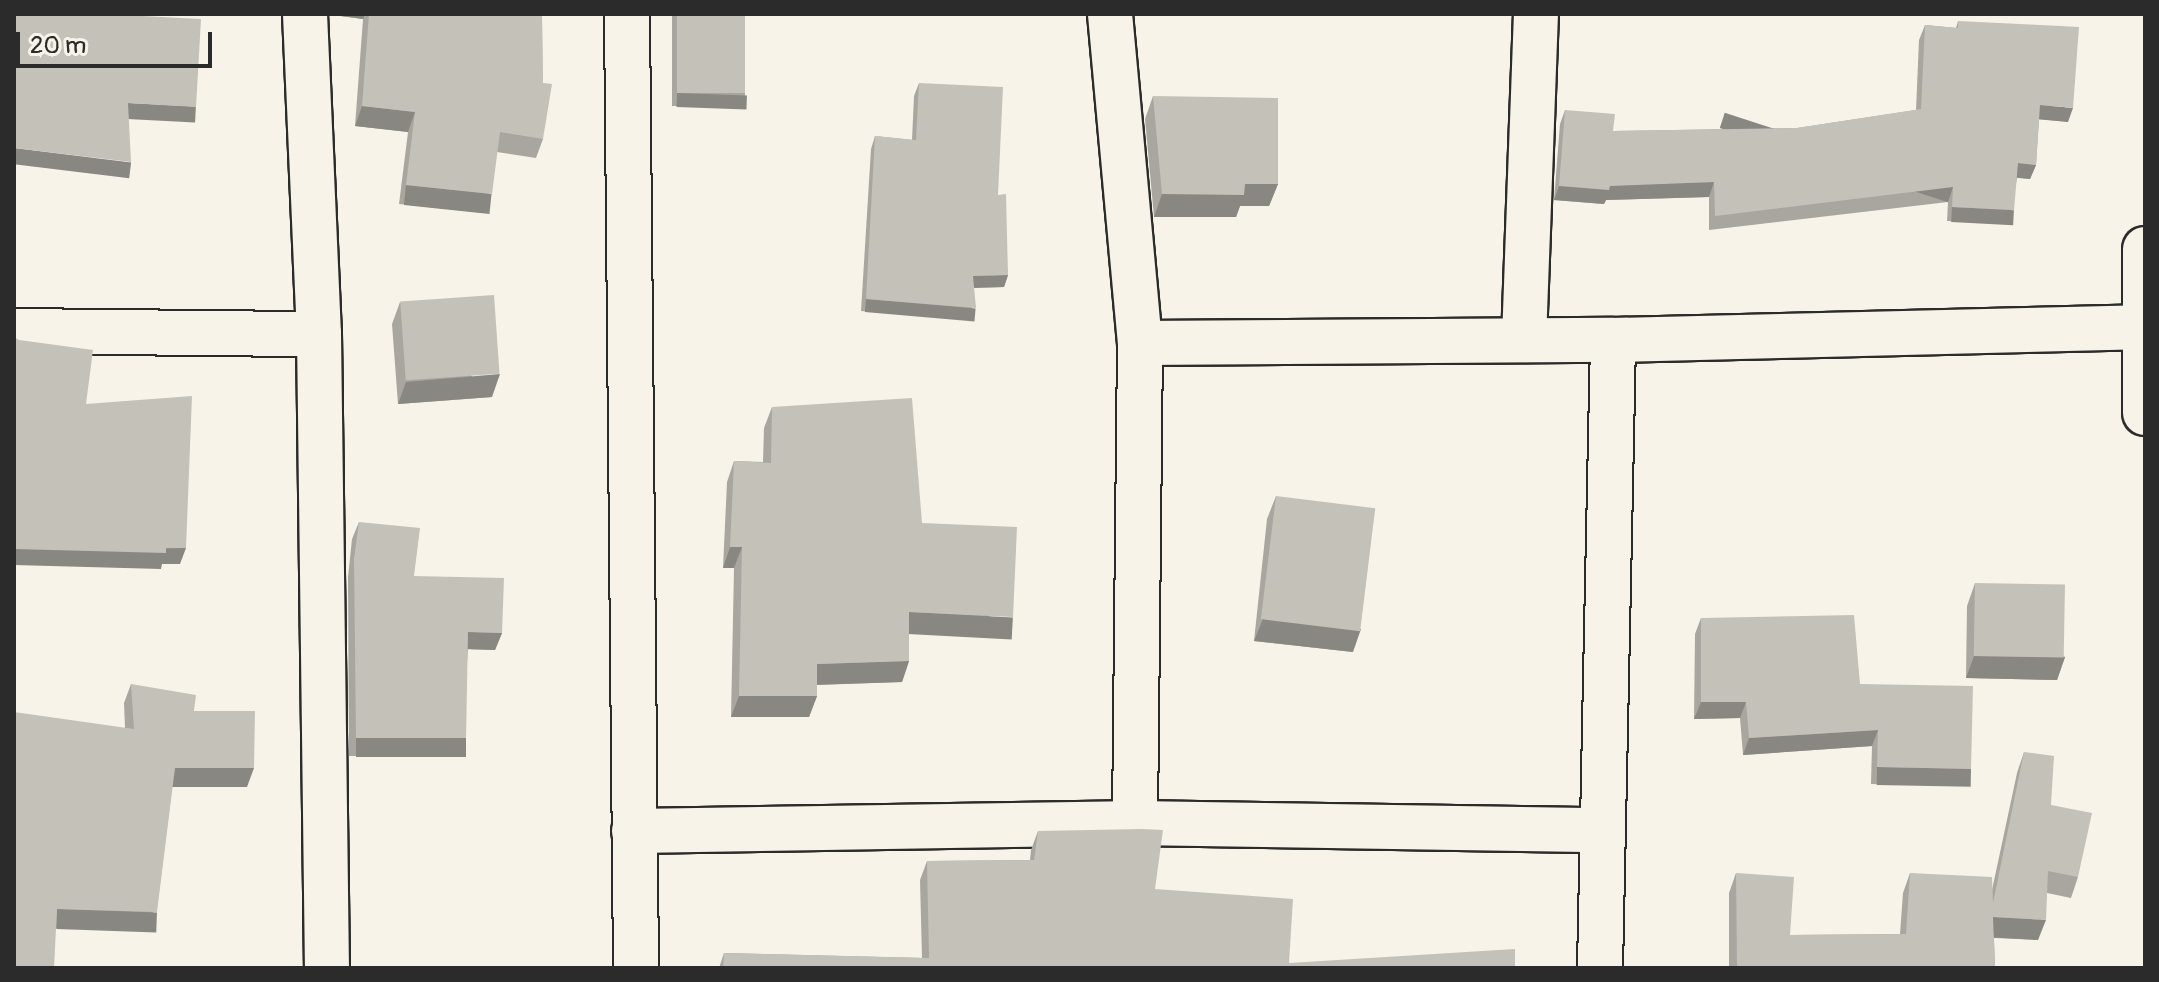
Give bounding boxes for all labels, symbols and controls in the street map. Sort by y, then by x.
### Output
scale bar [20,16,216,66]
text: 20 m [30,31,86,60]

